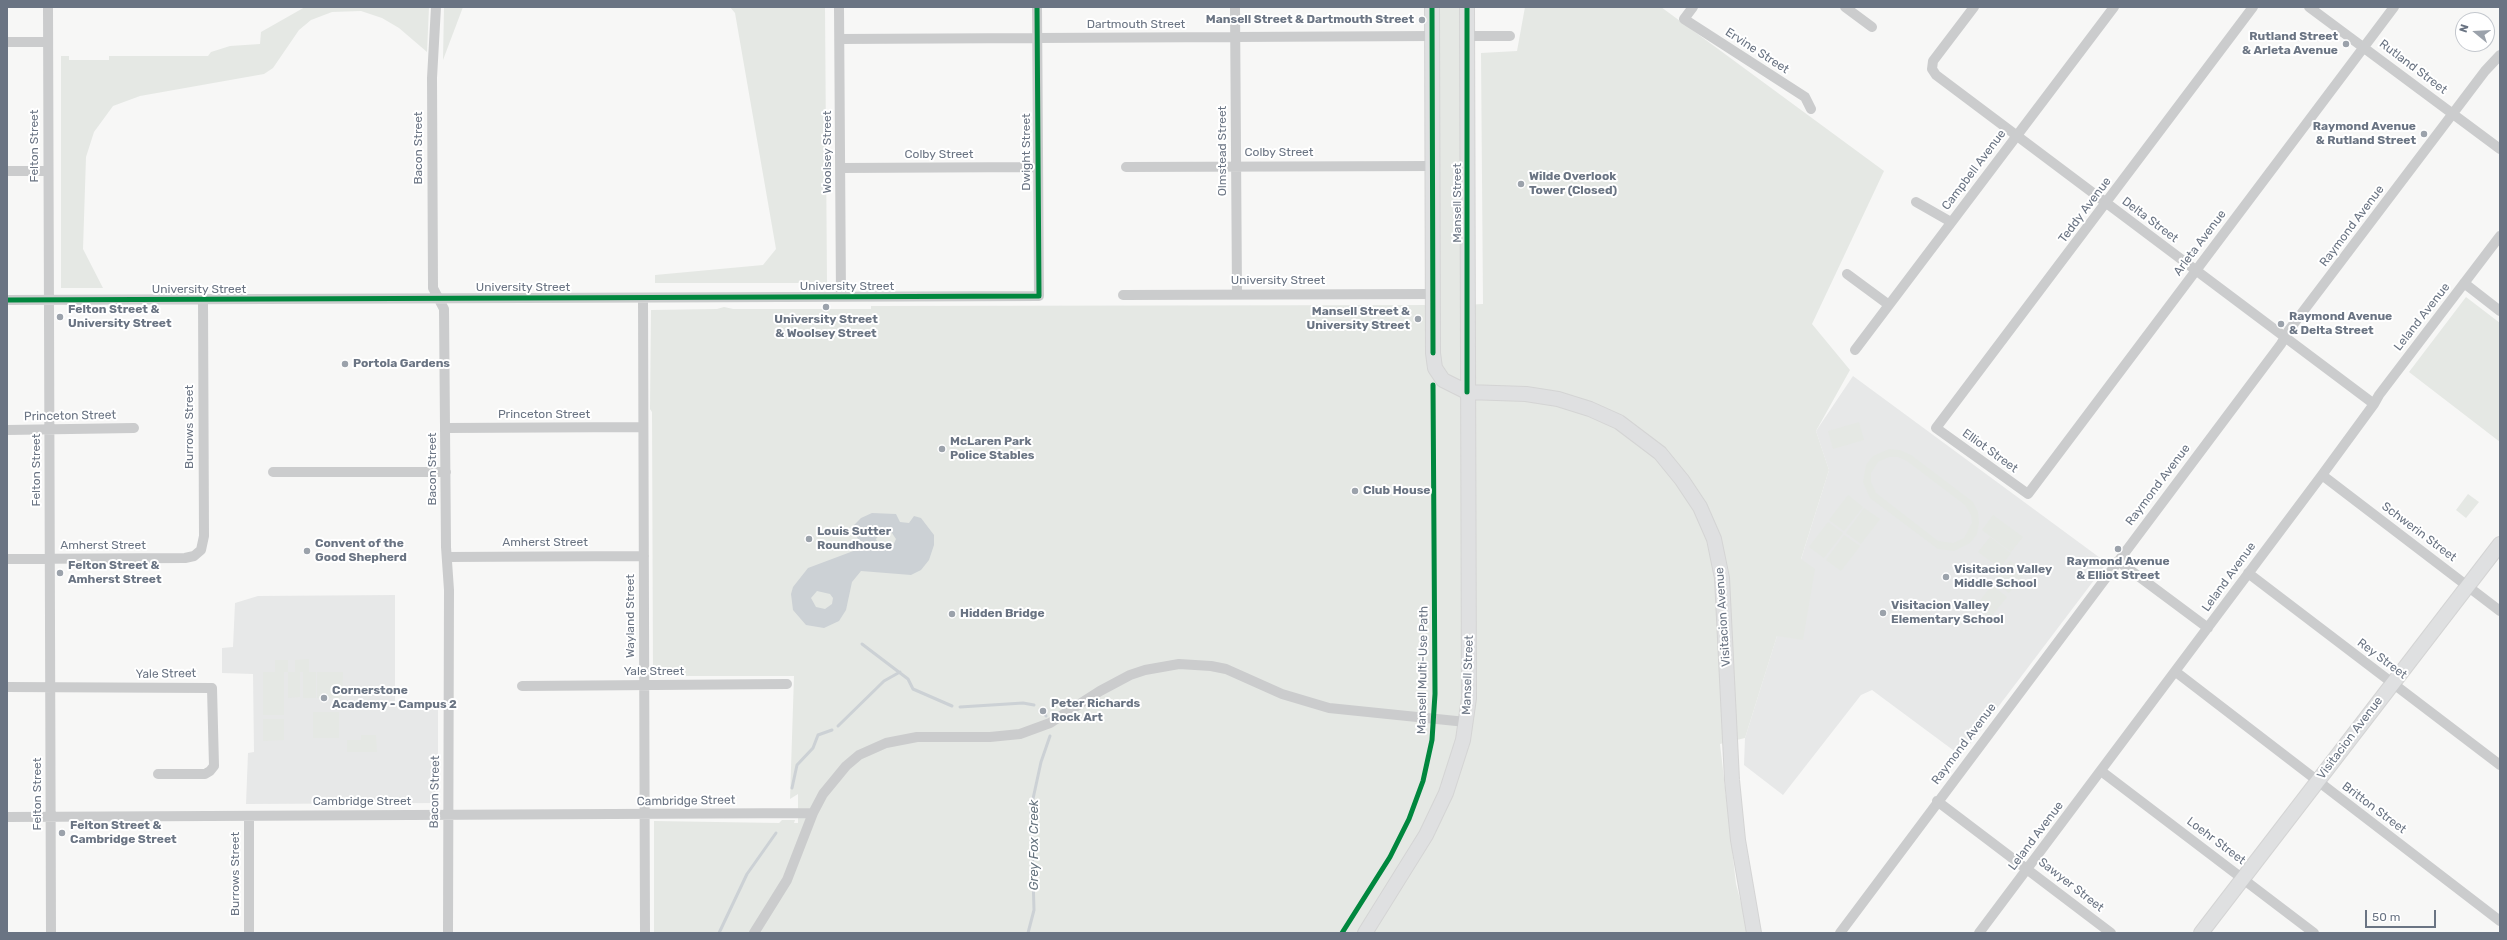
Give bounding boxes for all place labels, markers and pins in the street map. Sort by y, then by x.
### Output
place label: Mansell Street & Dartmouth Street [1206,13,1414,27]
marker: Mansell Street & Dartmouth Street [1417,15,1427,25]
place label: Rutland Street & Arleta Avenue [2242,30,2338,58]
marker: Rutland Street & Arleta Avenue [2341,39,2351,49]
place label: Raymond Avenue & Rutland Street [2313,120,2416,148]
marker: Raymond Avenue & Rutland Street [2419,129,2429,139]
place label: Wilde Overlook Tower (Closed) [1529,170,1617,198]
marker: Wilde Overlook Tower (Closed) [1516,179,1526,189]
marker: University Street & Woolsey Street [821,302,831,312]
place label: Felton Street & University Street [68,303,172,331]
place label: Mansell Street & University Street [1306,305,1410,333]
place label: Raymond Avenue & Delta Street [2289,310,2392,338]
marker: Felton Street & University Street [55,312,65,322]
place label: University Street & Woolsey Street [774,313,878,341]
marker: Mansell Street & University Street [1413,314,1423,324]
marker: Raymond Avenue & Delta Street [2276,319,2286,329]
place label: Portola Gardens [353,357,450,371]
marker: Portola Gardens [340,359,350,369]
place label: McLaren Park Police Stables [950,435,1034,463]
marker: McLaren Park Police Stables [937,444,947,454]
place label: Club House [1363,484,1430,498]
marker: Club House [1350,486,1360,496]
place label: Louis Sutter Roundhouse [817,525,892,553]
marker: Louis Sutter Roundhouse [804,534,814,544]
place label: Convent of the Good Shepherd [315,537,407,565]
marker: Raymond Avenue & Elliot Street [2113,544,2123,554]
marker: Convent of the Good Shepherd [302,546,312,556]
place label: Raymond Avenue & Elliot Street [2066,555,2170,583]
place label: Felton Street & Amherst Street [68,559,162,587]
place label: Visitacion Valley Middle School [1954,563,2052,591]
marker: Felton Street & Amherst Street [55,568,65,578]
marker: Visitacion Valley Middle School [1941,572,1951,582]
place label: Visitacion Valley Elementary School [1891,599,2004,627]
place label: Hidden Bridge [960,607,1045,621]
marker: Visitacion Valley Elementary School [1878,608,1888,618]
marker: Hidden Bridge [947,609,957,619]
place label: Cornerstone Academy - Campus 2 [332,684,457,712]
marker: Cornerstone Academy - Campus 2 [319,693,329,703]
place label: Peter Richards Rock Art [1051,697,1140,725]
marker: Peter Richards Rock Art [1038,706,1048,716]
place label: Felton Street & Cambridge Street [70,819,177,847]
marker: Felton Street & Cambridge Street [57,828,67,838]

